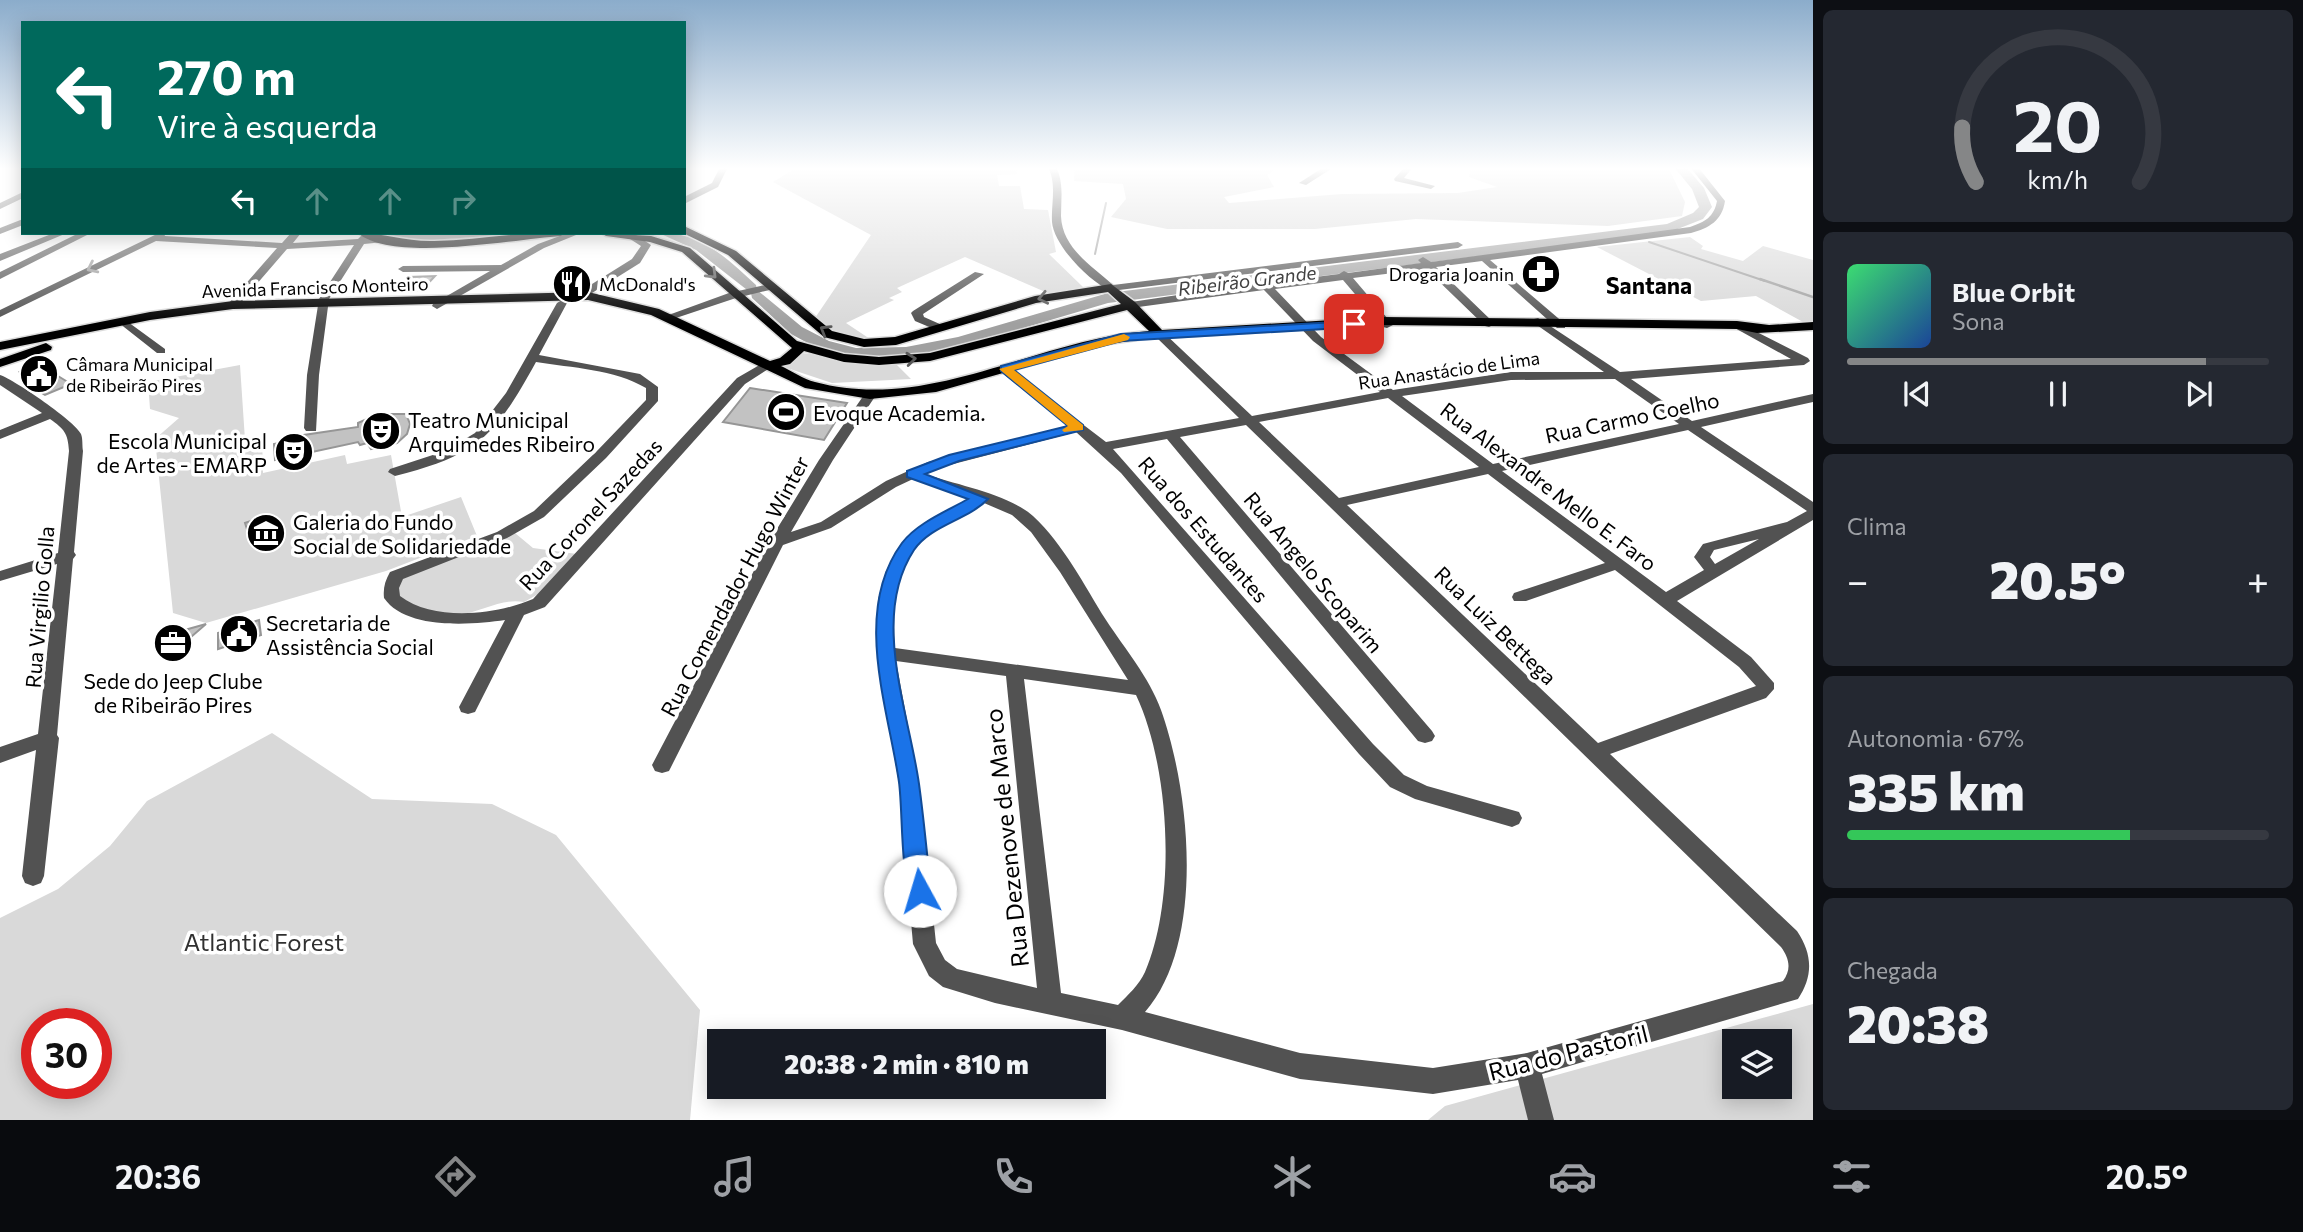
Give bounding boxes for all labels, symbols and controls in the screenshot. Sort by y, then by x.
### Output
text: 270 m [157,45,296,105]
icon: left [42,49,133,140]
text: 20 [2013,78,2103,167]
text: Vire à esquerda [157,105,378,145]
text: km/h [2028,164,2088,194]
icon: left [225,182,263,220]
icon: ahead [298,182,336,220]
icon: ahead [371,182,409,220]
icon: right [444,182,482,220]
pharmacy icon: Drogaria Joanin [1520,253,1562,295]
one-way arrow [87,260,99,274]
water label: Ribeirão Grande [1177,260,1317,300]
restaurant icon: McDonald's [551,263,593,305]
place label: Drogaria Joanin [1389,263,1514,285]
one-way arrow [704,266,717,279]
district label: Santana [1606,271,1692,299]
street label: Avenida Francisco Monteiro [201,272,429,302]
place label: McDonald's [599,273,696,295]
text: Blue Orbit [1952,276,2075,307]
one-way arrow [1037,290,1049,305]
pin [1324,294,1384,354]
icon: arrive [1335,305,1373,343]
text: Sona [1952,307,2004,335]
one-way arrow [820,326,833,339]
street label: Rua Anastácio de Lima [1357,346,1541,394]
one-way arrow [905,351,917,366]
public building icon: Câmara Municipal de Ribeirão Pires [18,353,60,395]
place label: Câmara Municipal de Ribeirão Pires [66,353,213,396]
icon: previous [1898,375,1936,413]
icon: pause [2039,375,2077,413]
icon: next [2180,375,2218,413]
street label: Rua Carmo Coelho [1543,386,1721,448]
sports icon: Evoque Academia. [765,391,807,433]
street label: Rua Alexandre Mello E. Faro [1436,397,1662,575]
place label: Evoque Academia. [813,400,985,425]
place label: Teatro Municipal Arquimedes Ribeiro [408,407,595,456]
theatre icon: Teatro Municipal Arquimedes Ribeiro [360,410,402,452]
place label: Escola Municipal de Artes - EMARP [97,428,267,477]
theatre icon: Escola Municipal de Artes - EMARP [273,431,315,473]
street label: Rua Coronel Sazedas [513,433,667,595]
street label: Rua dos Estudantes [1134,451,1274,607]
street label: Rua Comendador Hugo Winter [655,452,813,720]
street label: Rua Angelo Scoparim [1239,487,1389,657]
place label: Galeria do Fundo Social de Solidariedade [293,509,511,558]
museum icon: Galeria do Fundo Social de Solidariedade [245,512,287,554]
text: Clima [1847,512,1907,540]
street label: Rua Virgilio Golla [19,525,59,689]
text: 20.5° [1989,546,2126,610]
text: − [1847,556,1869,603]
text: + [2247,556,2269,603]
street label: Rua Luiz Bettega [1430,561,1562,689]
place label: Secretaria de Assistência Social [266,610,434,659]
public building icon: Secretaria de Assistência Social [218,613,260,655]
office icon: Sede do Jeep Clube de Ribeirão Pires [152,622,194,664]
place label: Sede do Jeep Clube de Ribeirão Pires [84,668,262,717]
street label: Rua Dezenove de Marco [978,707,1034,969]
text: Autonomia · 67% [1847,724,2024,752]
text: 335 km [1847,758,2025,822]
position arrow [883,854,957,928]
park label: Atlantic Forest [184,927,344,956]
text: Chegada [1847,956,1938,984]
text: 20:38 [1847,990,1989,1054]
speed limit sign: 30 [21,1008,112,1099]
street label: Rua do Pastoril [1485,1018,1651,1086]
map controls [1722,1029,1792,1099]
button: layers [1722,1029,1792,1099]
text: 20:38 · 2 min · 810 m [784,1048,1029,1079]
icon: directions [431,1152,480,1201]
icon: music [710,1152,759,1201]
icon: phone [989,1152,1038,1201]
icon: climate [1268,1152,1317,1201]
icon: car [1548,1152,1597,1201]
icon: filters [1827,1152,1876,1201]
text: 20:36 [115,1156,201,1196]
text: 20.5° [2106,1156,2188,1196]

